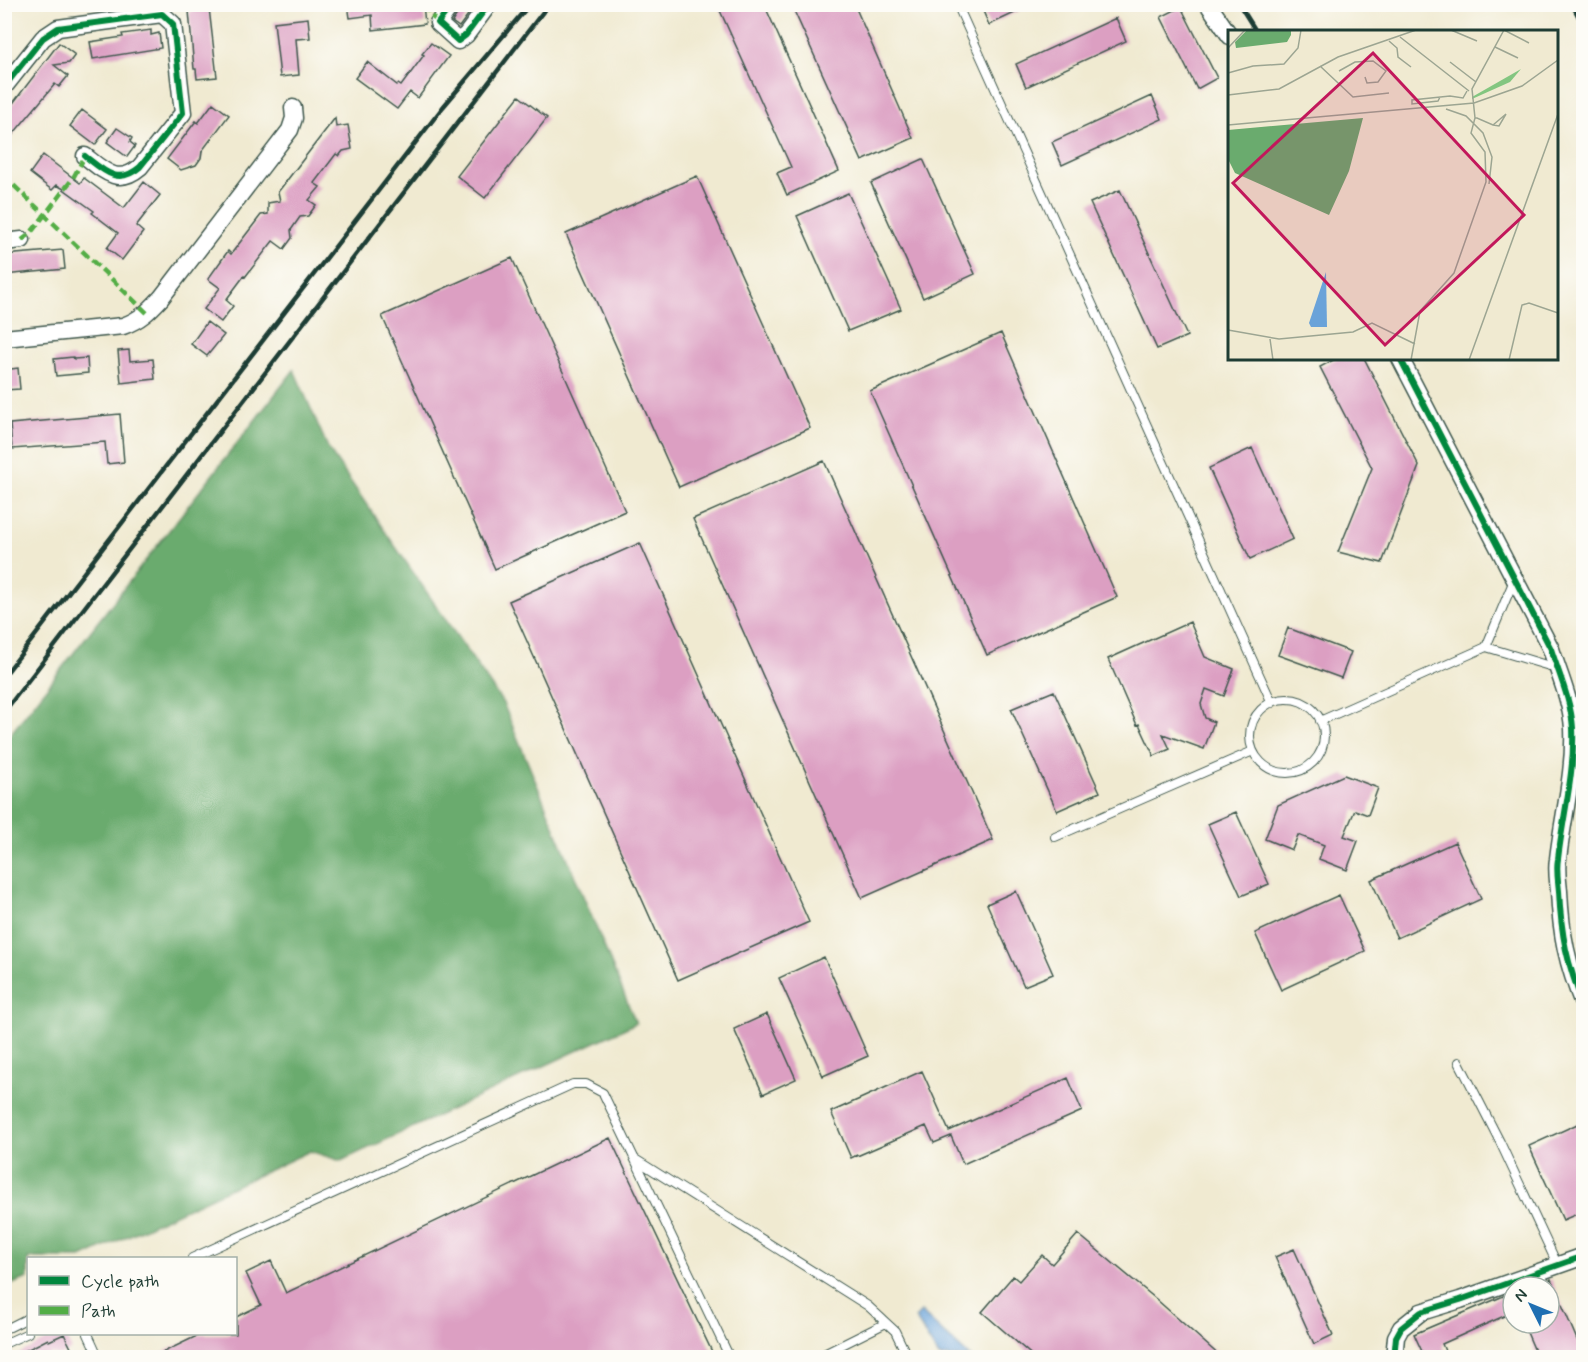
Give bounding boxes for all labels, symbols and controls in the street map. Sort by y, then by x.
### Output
inset map [1228,30,1558,360]
legend [27,1257,237,1335]
text: Cycle path [81,1270,159,1294]
north arrow [1501,1275,1561,1335]
text: N [1510,1285,1532,1307]
text: Path [81,1300,116,1324]

